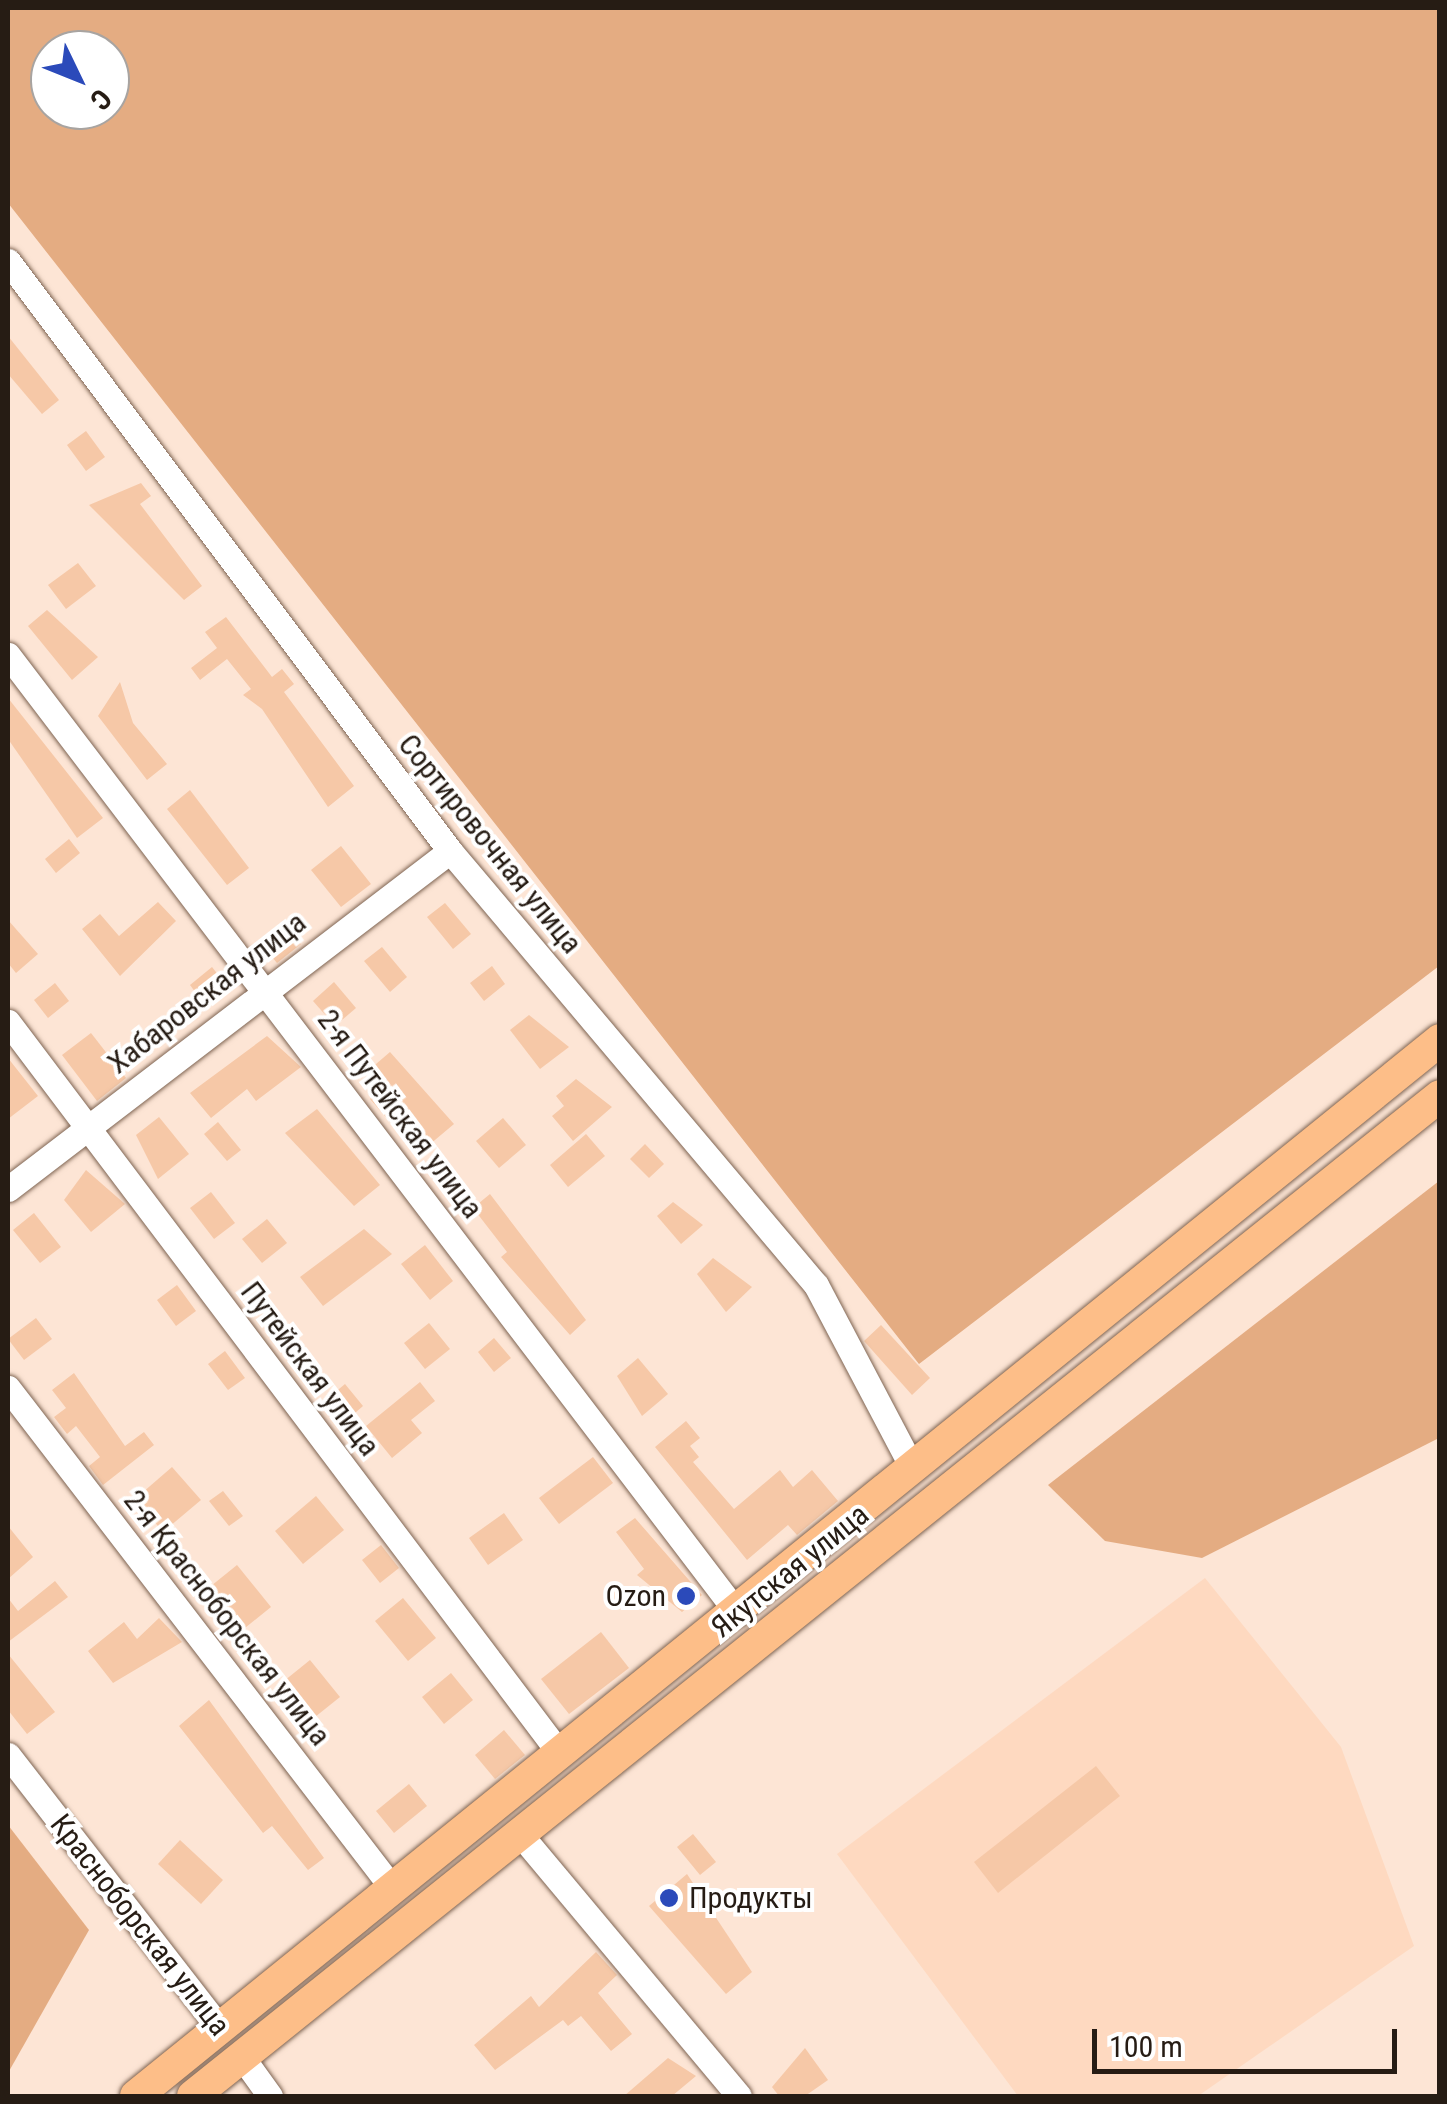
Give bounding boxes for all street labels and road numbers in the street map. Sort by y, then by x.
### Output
street label: Сортировочная улица [391,727,589,961]
street label: Хабаровская улица [101,905,313,1081]
street label: 2-я Путейская улица [310,1002,490,1226]
street label: Путейская улица [233,1275,387,1463]
street label: 2-я Красноборская улица [116,1483,338,1753]
street label: Якутская улица [704,1497,876,1645]
street label: Красноборская улица [42,1807,238,2043]

